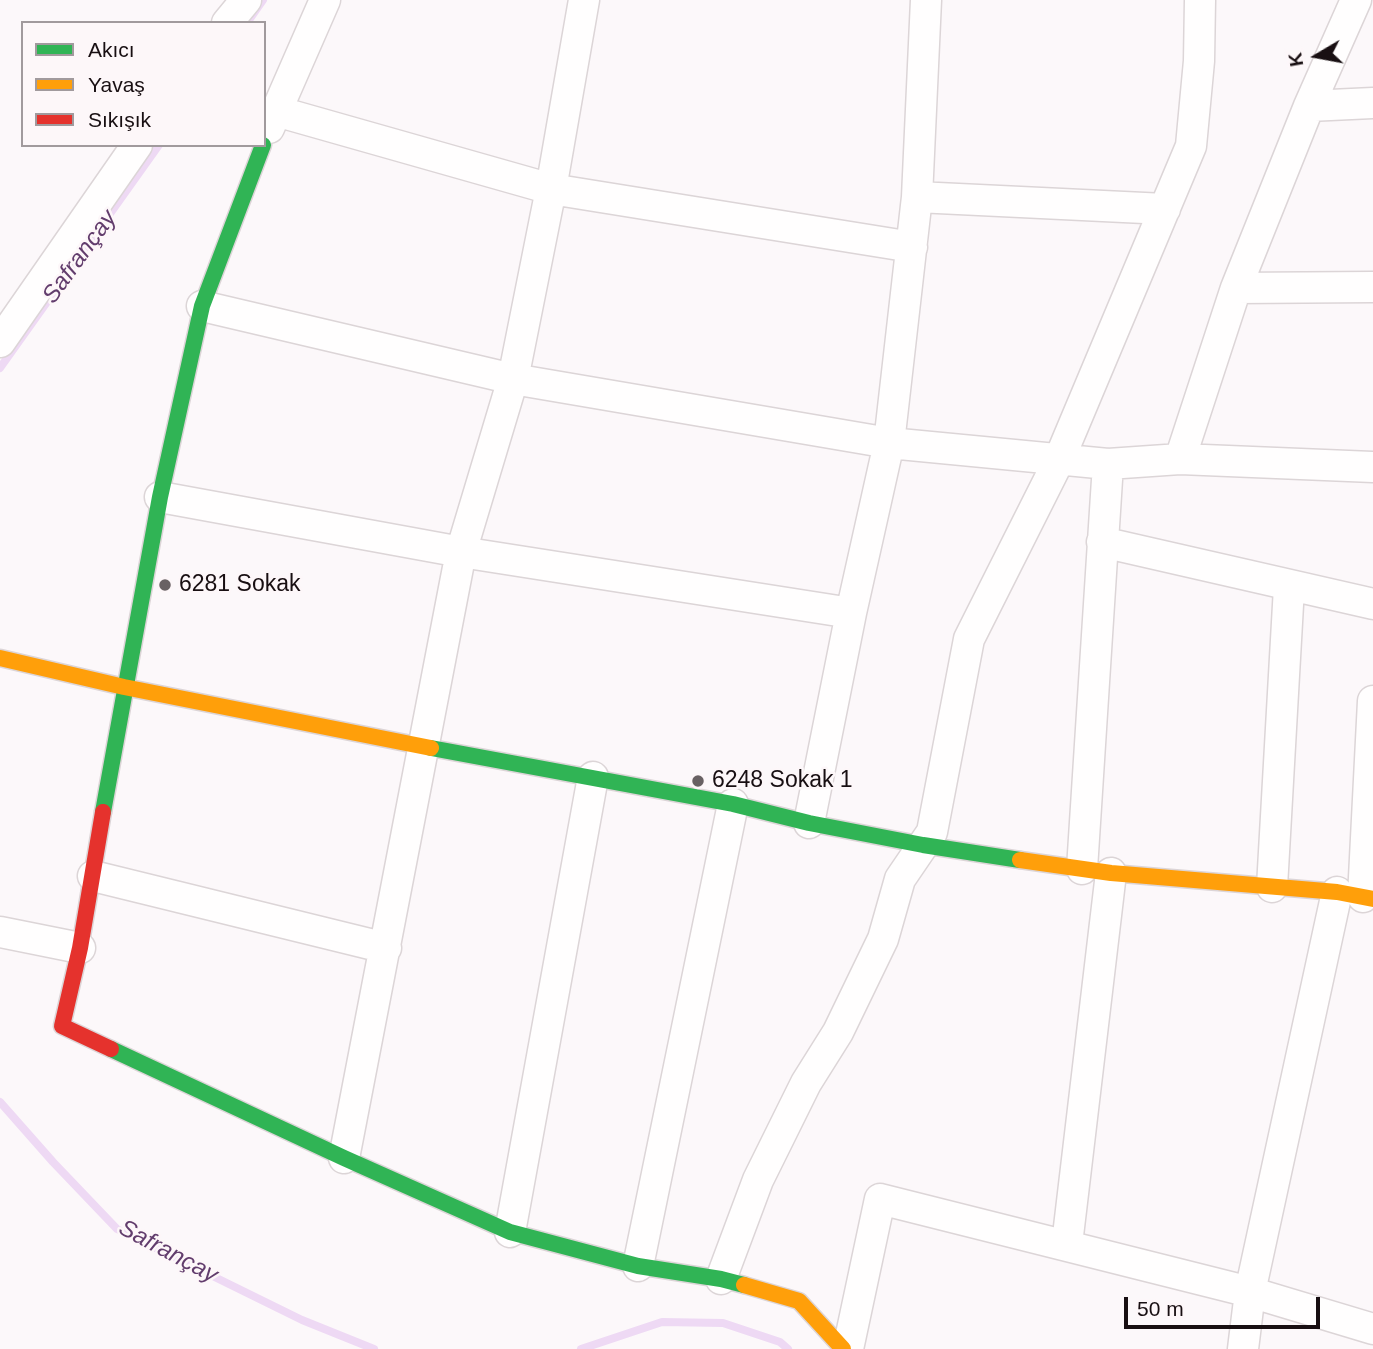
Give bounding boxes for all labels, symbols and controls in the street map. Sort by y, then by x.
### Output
legend [21,21,266,147]
north arrow [1282,21,1352,91]
text: Akıcı [88,38,135,61]
text: K [1284,51,1307,68]
text: Yavaş [88,73,145,96]
text: Sıkışık [88,108,151,131]
water label: Safrançay [37,205,123,309]
place label: 6281 Sokak [179,571,300,599]
marker: 6281 Sokak [157,577,173,593]
place label: 6248 Sokak 1 [712,767,853,795]
marker: 6248 Sokak 1 [690,773,706,789]
water label: Safrançay [114,1214,222,1290]
scale bar [1128,1282,1324,1326]
text: 50 m [1137,1297,1184,1320]

